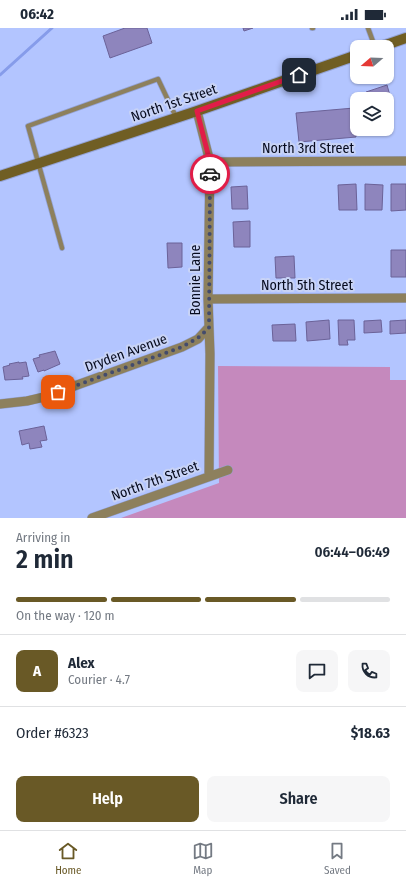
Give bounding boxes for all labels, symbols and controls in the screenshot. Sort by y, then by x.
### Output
text: 06:42 [20,5,54,23]
north arrow [350,40,394,84]
map controls [350,40,394,136]
pin [282,58,316,92]
icon: home [288,64,310,86]
street label: North 1st Street [129,80,220,126]
button: layers [350,92,394,136]
street label: North 3rd Street [262,140,354,157]
courier [190,154,230,194]
icon: car [199,163,221,185]
street label: Bonnie Lane [187,245,204,315]
street label: North 5th Street [261,277,353,294]
street label: Dryden Avenue [83,330,170,376]
pin [41,375,75,409]
icon: bag [47,381,69,403]
street label: North 7th Street [109,457,201,505]
text: Arriving in [16,530,70,545]
text: 06:44–06:49 [314,543,390,561]
text: 2 min [16,544,74,575]
text: On the way · 120 m [16,608,114,623]
button: chat [296,650,338,692]
button: phone [348,650,390,692]
text: Alex [68,654,95,672]
text: A [33,662,41,680]
text: Courier · 4.7 [68,672,130,687]
text: Order #6323 [16,724,89,742]
text: $18.63 [351,724,390,742]
button: Help [16,776,199,822]
button: Share [207,776,390,822]
tab: Home [55,840,81,877]
tab: Map [192,840,214,877]
tab: Saved [324,840,351,877]

